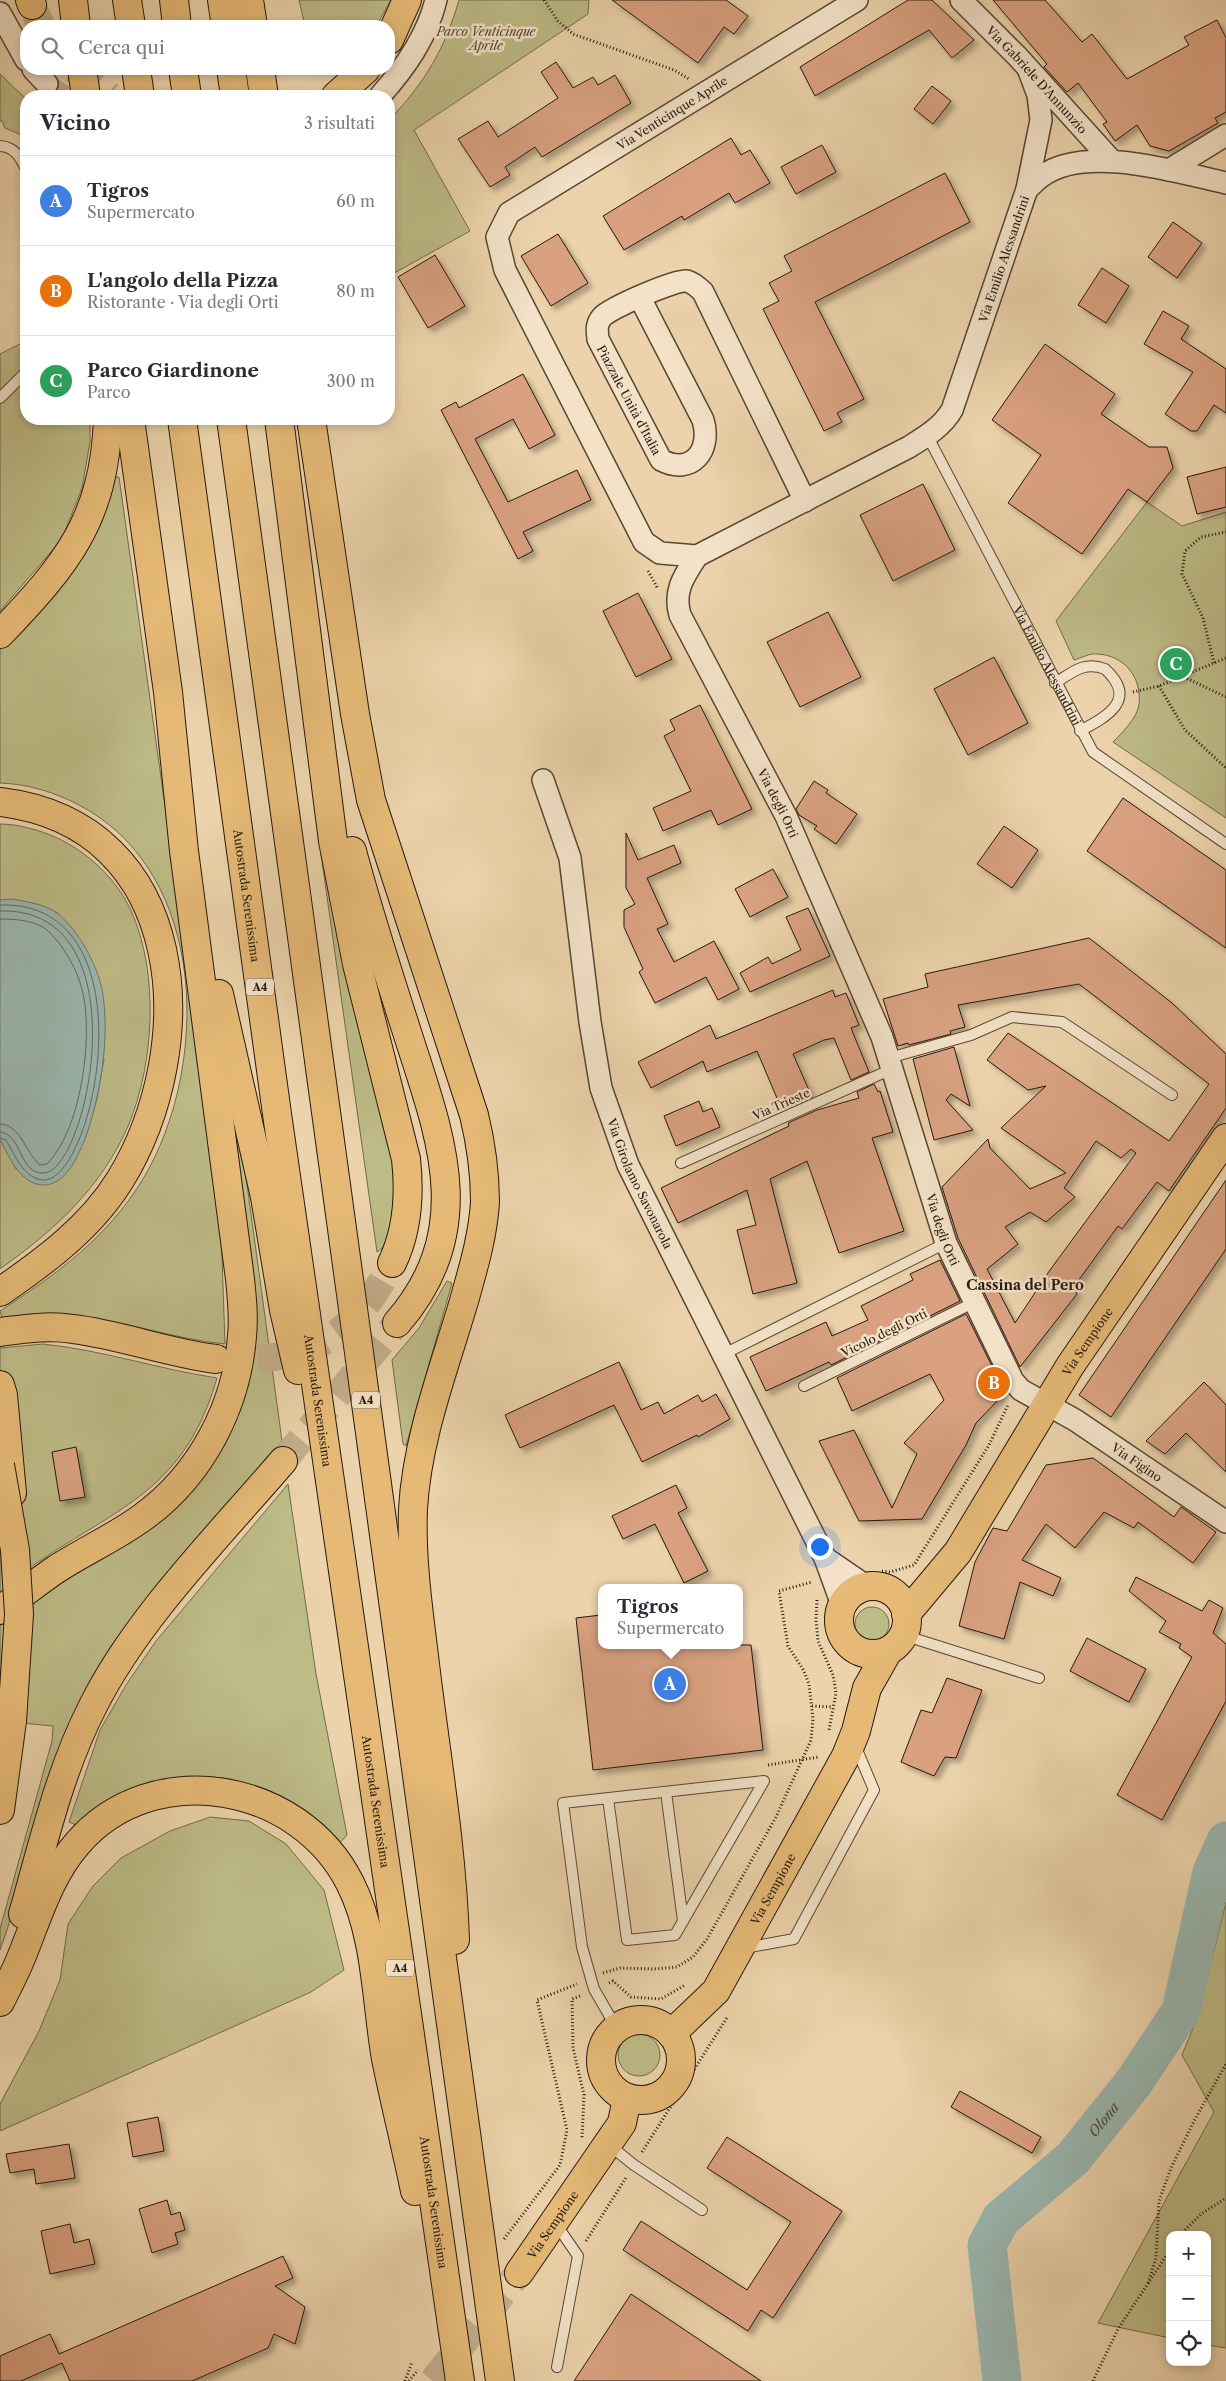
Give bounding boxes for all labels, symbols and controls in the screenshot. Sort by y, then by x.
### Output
search box [20,20,395,75]
street label: Via Gabriele D'Annunzio [983,22,1091,136]
park label: Parco Venticinque Aprile [436,24,537,53]
icon: search [38,34,66,62]
text: Cerca qui [78,36,165,59]
street label: Via Venticinque Aprile [613,73,730,154]
text: Vicino [40,110,110,135]
text: 3 risultati [304,113,375,133]
text: Tigros [87,179,149,202]
text: A [50,191,62,211]
text: 60 m [336,191,375,211]
street label: Via Emilio Alessandrini [974,193,1032,325]
text: Supermercato [87,202,195,222]
text: L'angolo della Pizza [87,269,278,292]
text: B [50,281,62,301]
text: 80 m [336,281,375,301]
text: Ristorante · Via degli Orti [87,292,279,312]
street label: Piazzale Unità d'Italia [594,343,665,458]
text: Parco Giardinone [87,359,259,382]
text: C [50,371,62,391]
text: 300 m [327,371,375,391]
text: Parco [87,382,131,402]
street label: Via Emilio Alessandrini [1010,602,1085,728]
pin: C [1160,645,1192,683]
street label: Via degli Orti [754,765,802,840]
street label: Autostrada Serenissima [231,827,264,963]
road number: A4 [246,979,274,996]
street label: Via Trieste [749,1085,812,1124]
street label: Via Girolamo Savonarola [604,1115,676,1252]
street label: Via degli Orti [923,1191,963,1268]
district label: Cassina del Pero [966,1276,1084,1294]
street label: Via Sempione [1058,1304,1116,1379]
street label: Vicolo degli Orti [838,1306,930,1361]
street label: Autostrada Serenissima [301,1332,335,1468]
pin: B [978,1364,1010,1402]
road number: A4 [352,1392,380,1408]
street label: Via Figino [1108,1439,1165,1484]
your location [807,1534,833,1560]
popup [598,1584,743,1649]
text: Tigros [617,1595,679,1618]
text: Supermercato [617,1618,724,1638]
pin: A [654,1665,686,1703]
street label: Autostrada Serenissima [359,1733,393,1869]
street label: Via Sempione [746,1850,798,1928]
road number: A4 [386,1960,414,1976]
water label: Olona [1084,2098,1124,2141]
street label: Autostrada Serenissima [417,2134,451,2270]
street label: Via Sempione [523,2187,581,2262]
map controls [1166,2231,1211,2366]
button: + [1166,2231,1211,2276]
button: − [1166,2276,1211,2321]
button: locate [1166,2321,1211,2366]

